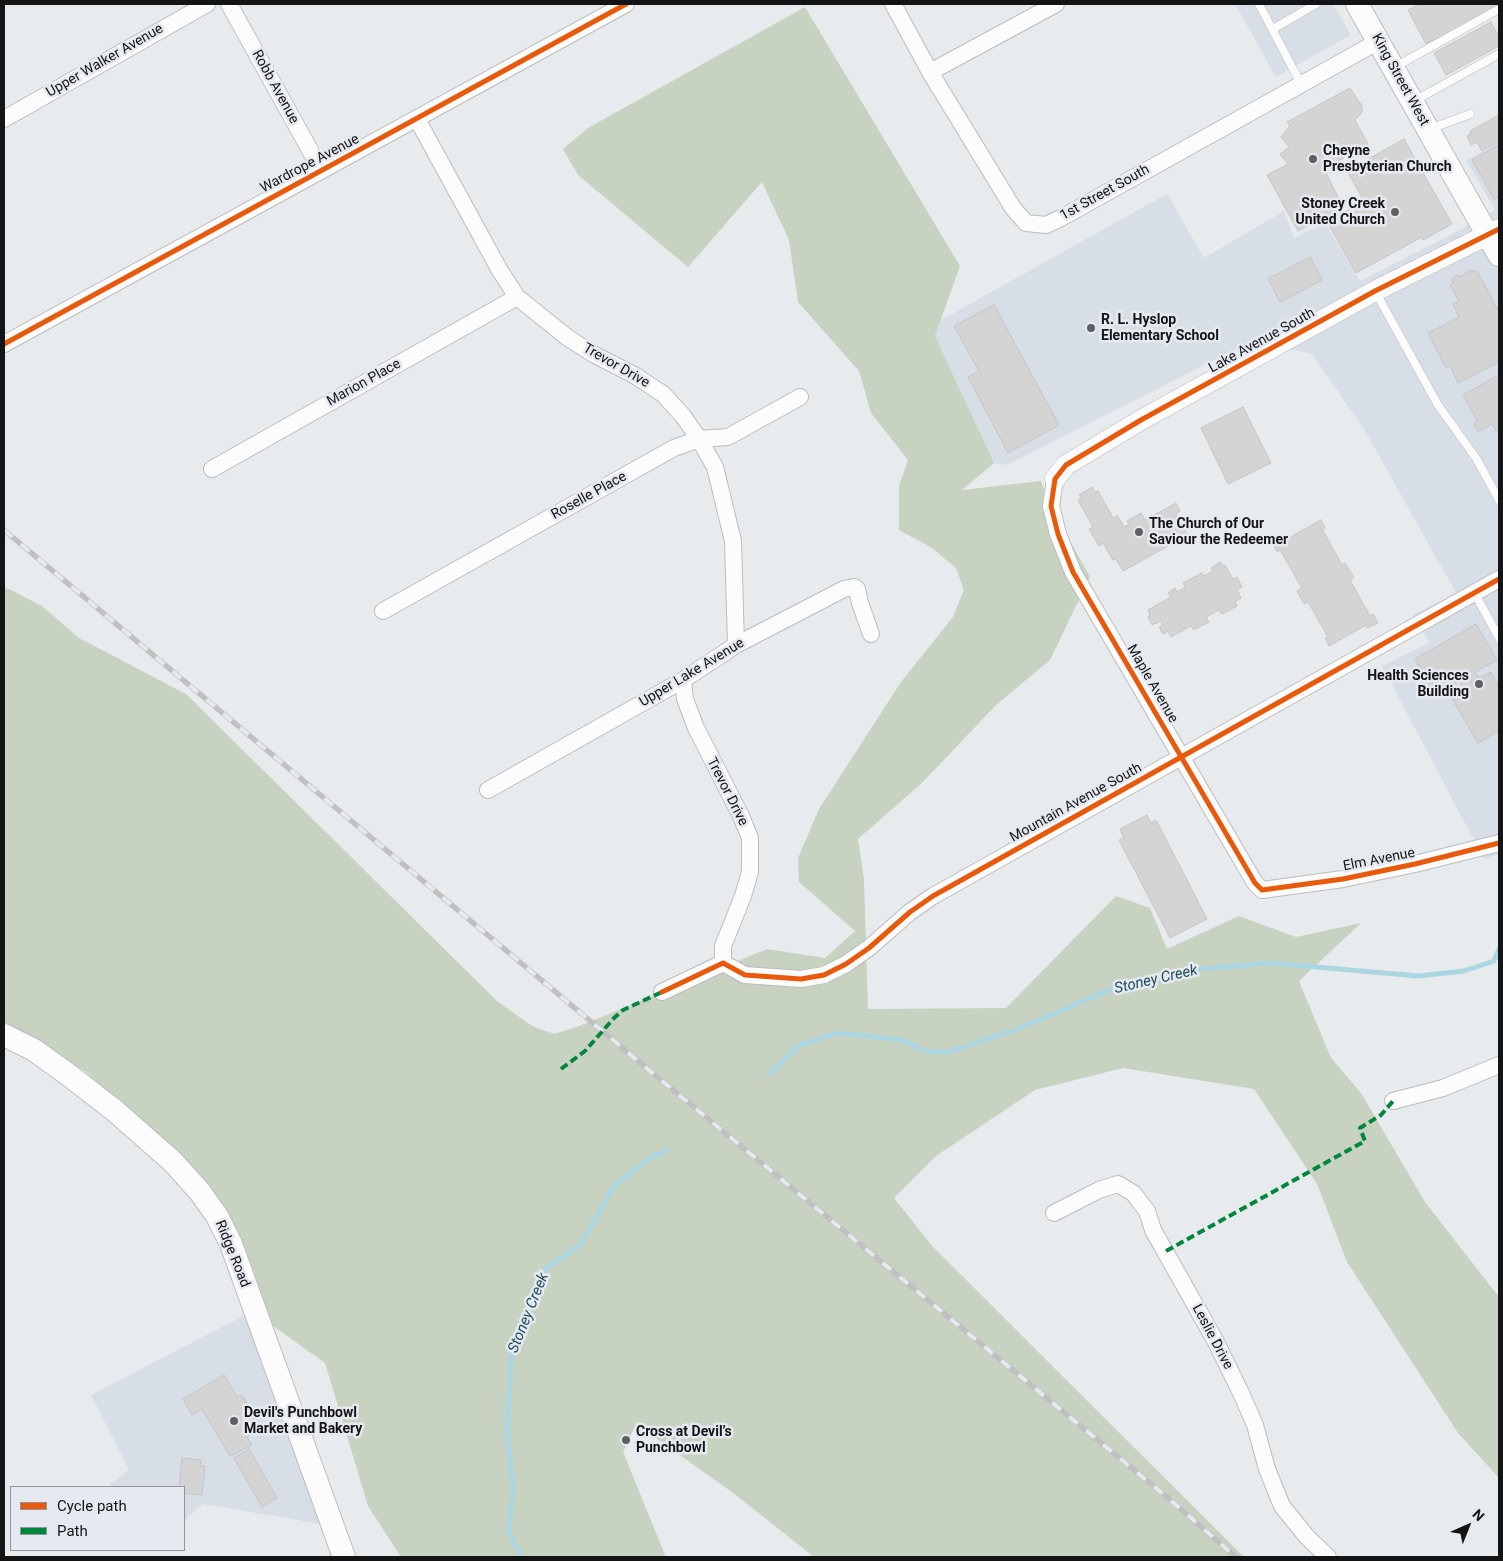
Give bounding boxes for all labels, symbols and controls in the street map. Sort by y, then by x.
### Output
street label: Upper Walker Avenue [44,21,166,101]
street label: King Street West [1368,31,1432,129]
street label: Robb Avenue [248,47,302,127]
street label: Wardrope Avenue [258,131,362,197]
place label: Cheyne Presbyterian Church [1323,143,1452,176]
marker: Cheyne Presbyterian Church [1307,153,1319,165]
street label: 1st Street South [1057,161,1153,225]
place label: Stoney Creek United Church [1296,196,1385,228]
marker: Stoney Creek United Church [1389,206,1401,218]
street label: Lake Avenue South [1206,305,1318,377]
place label: R. L. Hyslop Elementary School [1101,312,1219,344]
marker: R. L. Hyslop Elementary School [1085,322,1097,334]
street label: Trevor Drive [580,340,652,392]
street label: Marion Place [324,356,404,410]
street label: Roselle Place [548,468,630,524]
place label: The Church of Our Saviour the Redeemer [1149,516,1288,548]
marker: The Church of Our Saviour the Redeemer [1133,526,1145,538]
street label: Upper Lake Avenue [637,635,747,711]
street label: Maple Avenue [1123,642,1181,726]
place label: Health Sciences Building [1367,668,1469,700]
marker: Health Sciences Building [1473,678,1485,690]
street label: Trevor Drive [703,755,751,829]
street label: Mountain Avenue South [1007,760,1145,846]
street label: Elm Avenue [1342,845,1416,875]
water label: Stoney Creek [1113,962,1199,998]
street label: Ridge Road [211,1218,253,1290]
water label: Stoney Creek [505,1270,553,1356]
street label: Leslie Drive [1188,1302,1236,1372]
place label: Devil's Punchbowl Market and Bakery [244,1405,362,1438]
marker: Devil's Punchbowl Market and Bakery [228,1415,240,1427]
place label: Cross at Devil’s Punchbowl [636,1424,732,1456]
marker: Cross at Devil’s Punchbowl [620,1434,632,1446]
legend [10,1486,185,1551]
text: Cycle path [57,1497,127,1515]
north arrow [1443,1501,1493,1551]
text: N [1469,1506,1488,1524]
text: Path [57,1522,88,1540]

